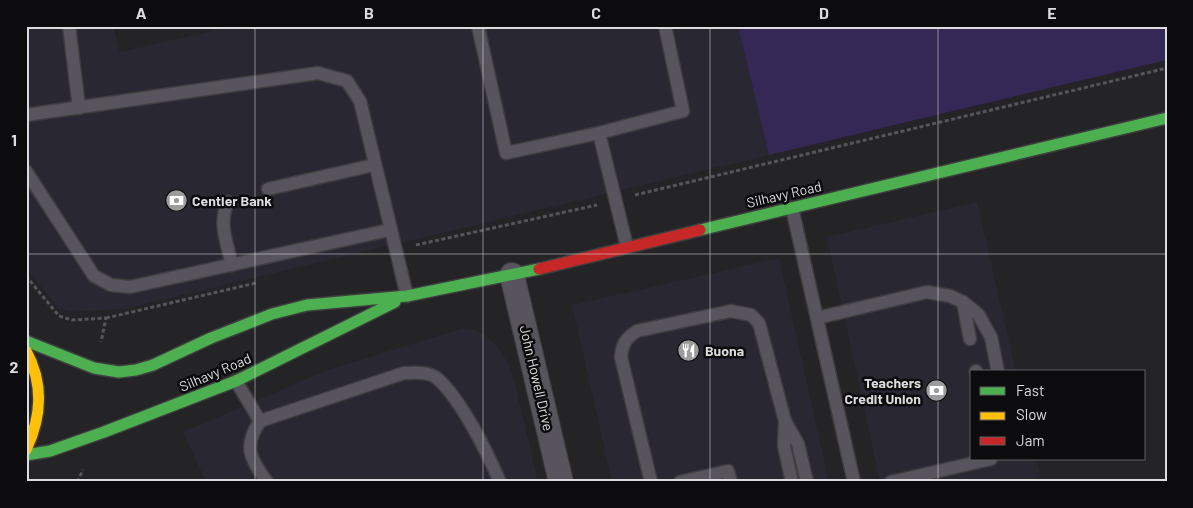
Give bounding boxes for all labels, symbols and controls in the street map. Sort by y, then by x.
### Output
text: A [136,3,147,22]
text: B [364,3,374,22]
text: C [591,3,601,22]
text: D [819,3,829,22]
text: E [1047,3,1057,22]
text: 1 [11,130,17,149]
street label: Silhavy Road [745,177,823,211]
bank icon: Centier Bank [164,188,188,212]
place label: Centier Bank [192,192,272,209]
street label: John Howell Drive [517,324,557,432]
restaurant icon: Buona [677,338,701,362]
place label: Buona [705,342,744,359]
street label: Silhavy Road [176,349,254,395]
text: 2 [10,357,19,376]
legend [970,370,1146,460]
place label: Teachers Credit Union [845,374,921,407]
bank icon: Teachers Credit Union [925,378,949,402]
text: Fast [1016,381,1044,399]
text: Slow [1016,405,1047,423]
text: Jam [1016,431,1045,449]

